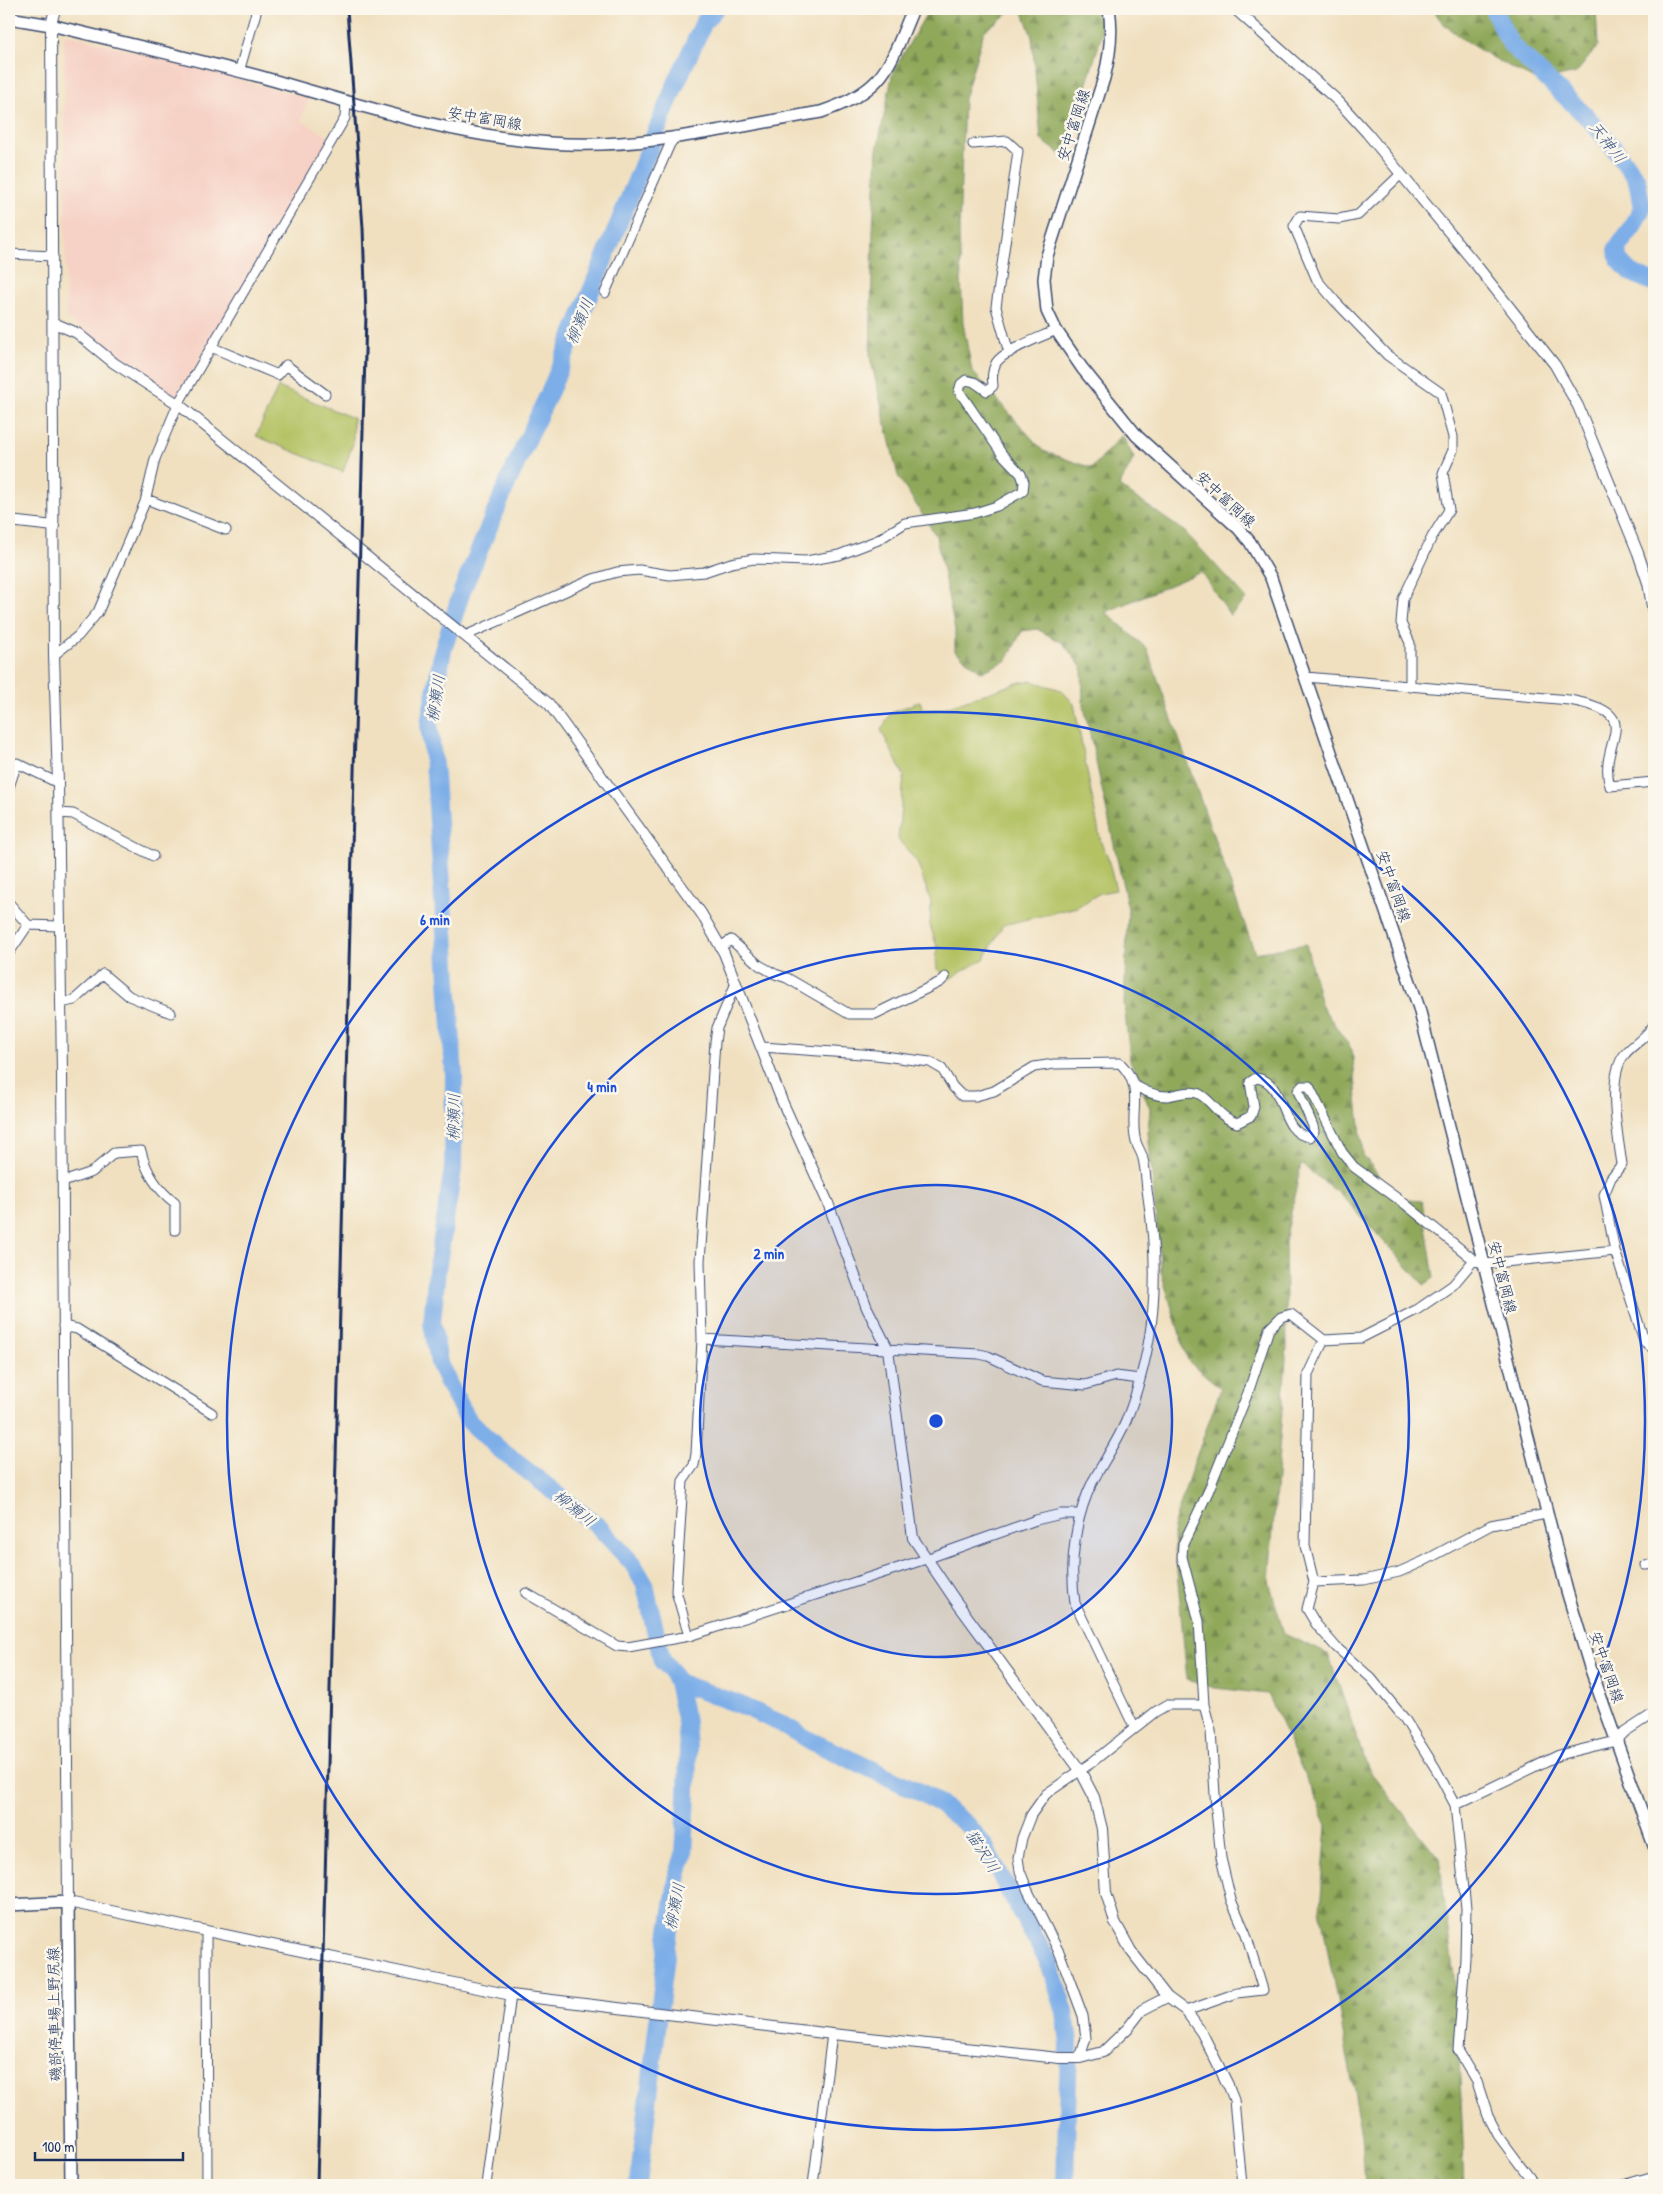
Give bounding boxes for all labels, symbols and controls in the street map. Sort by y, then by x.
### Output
street label: 安中富岡線 [1051,86,1095,164]
street label: 安中富岡線 [446,101,524,135]
water label: 天神川 [1585,116,1631,168]
water label: 柳瀬川 [560,295,598,347]
street label: 安中富岡線 [1191,466,1261,532]
water label: 柳瀬川 [420,673,450,723]
street label: 安中富岡線 [1372,847,1416,925]
text: 6 min [420,909,450,930]
text: 4 min [587,1076,617,1097]
water label: 柳瀬川 [442,1093,464,1141]
street label: 安中富岡線 [1484,1238,1522,1316]
text: 2 min [754,1243,785,1264]
centre of rings [927,1412,945,1430]
water label: 柳瀬川 [549,1484,601,1532]
street label: 安中富岡線 [1585,1628,1629,1706]
water label: 猫沢川 [961,1825,1005,1877]
water label: 柳瀬川 [659,1880,689,1932]
street label: 磯部停車場上野尻線 [42,1946,66,2082]
scale bar [35,2129,182,2161]
text: 100 m [42,2136,75,2157]

